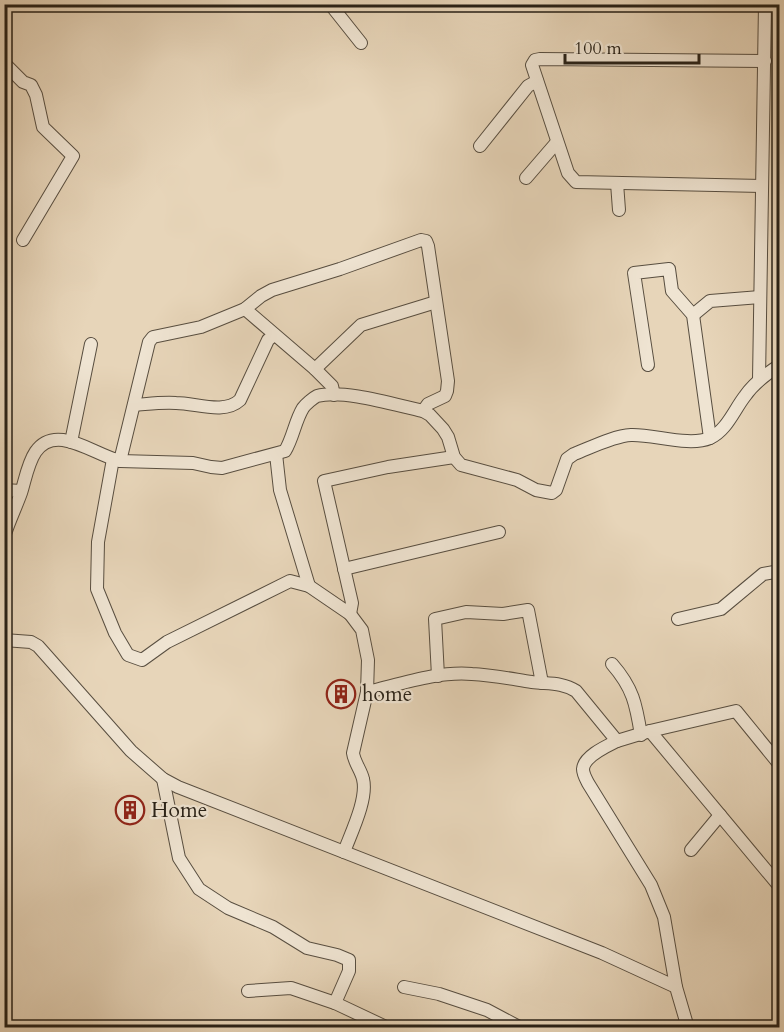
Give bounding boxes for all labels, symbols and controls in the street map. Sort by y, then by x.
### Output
scale bar [565,27,698,65]
text: 100 m [574,36,622,61]
building icon: home [325,678,357,710]
place label: home [362,680,412,709]
building icon: Home [114,794,146,826]
place label: Home [151,796,207,825]

